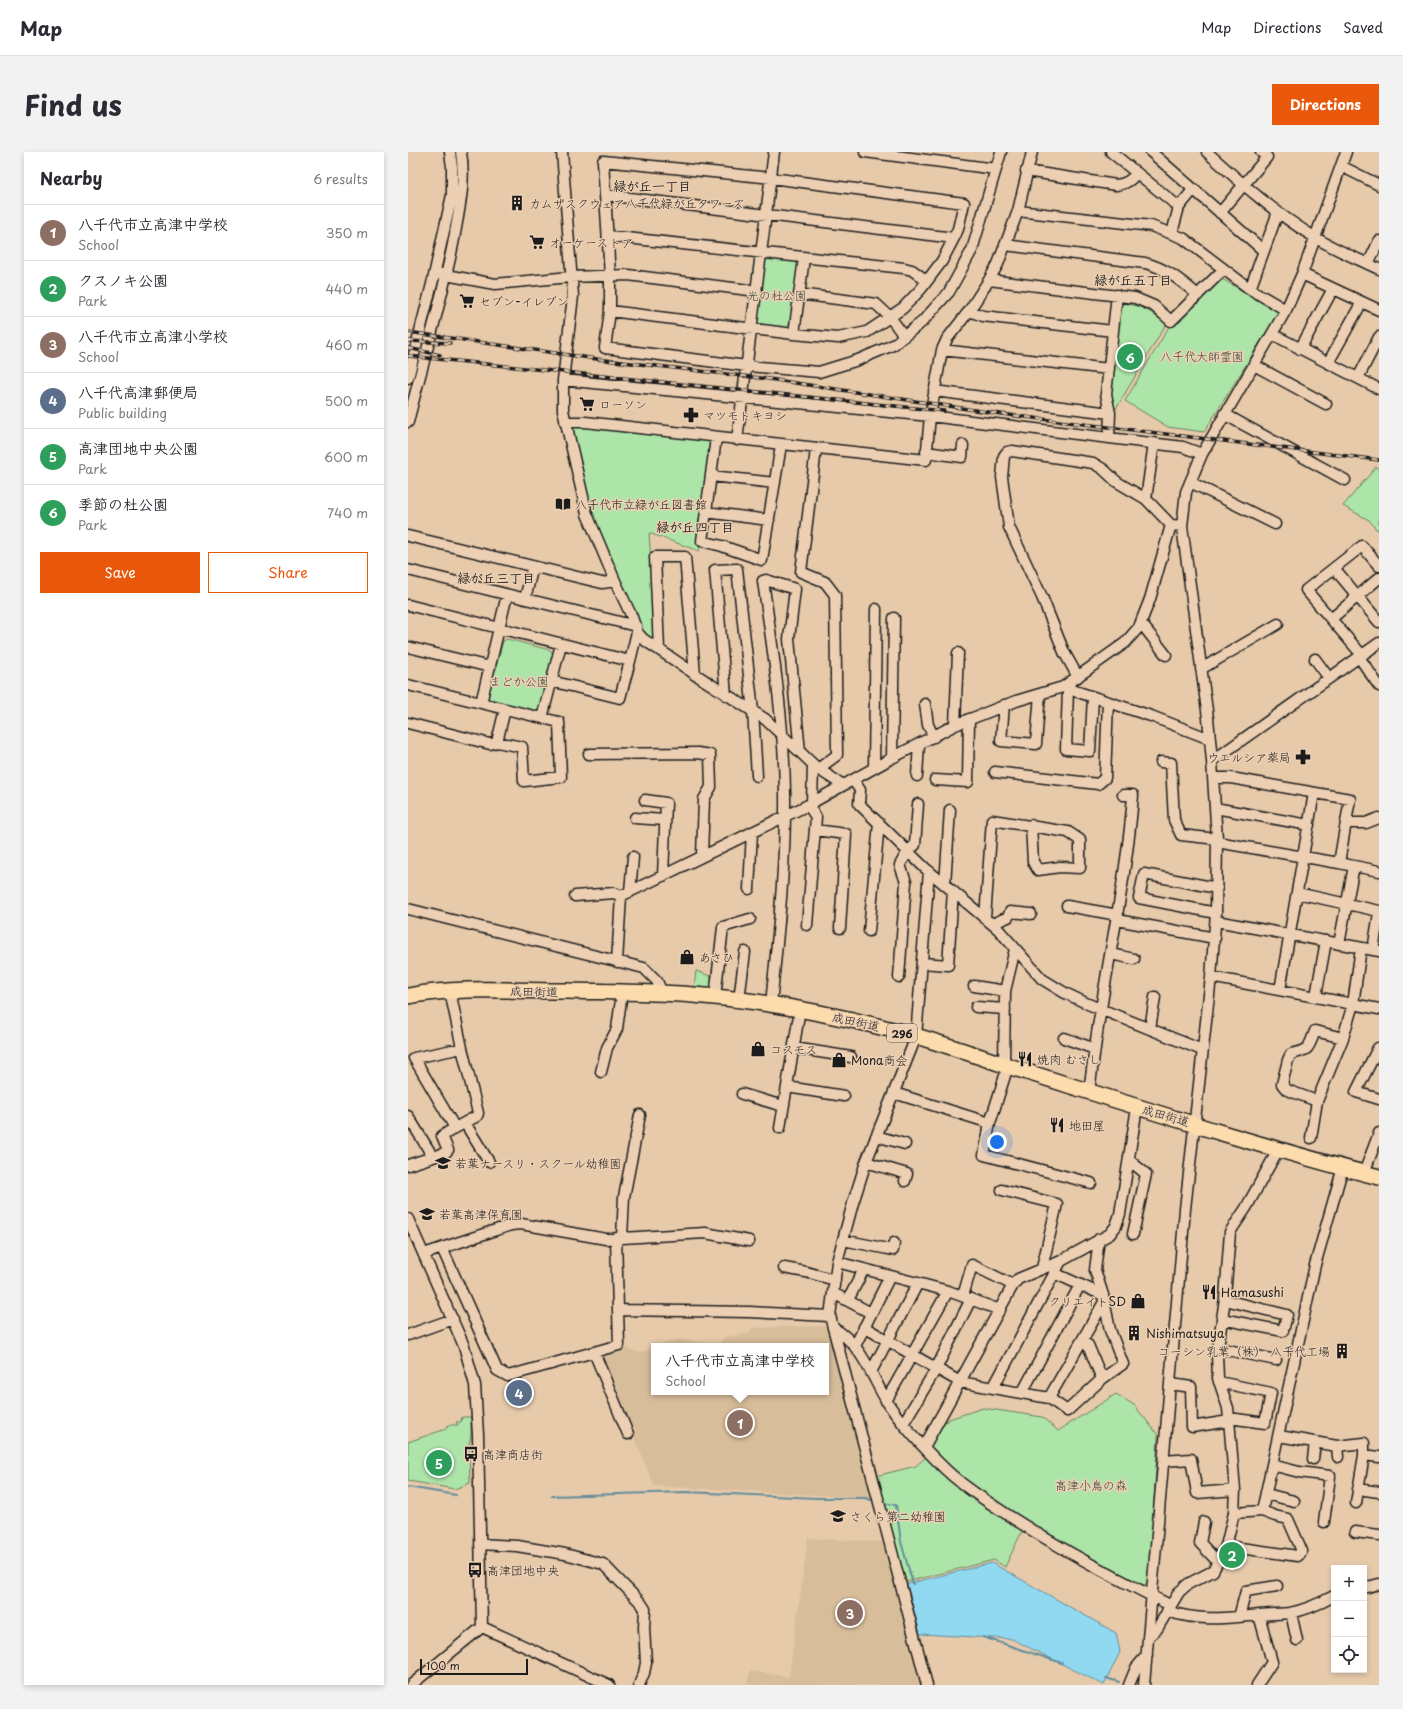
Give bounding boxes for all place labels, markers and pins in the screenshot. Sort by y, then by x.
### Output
building icon: カムザスクウェア八千代緑が丘タワーズ [508,194,526,212]
place label: カムザスクウェア八千代緑が丘タワーズ [529,194,744,212]
supermarket icon: オーケーストア [528,233,546,251]
place label: オーケーストア [549,233,633,251]
supermarket icon: セブン-イレブン [458,292,476,310]
place label: セブン-イレブン [479,292,569,310]
pin: 6 [1117,342,1143,372]
supermarket icon: ローソン [578,395,596,413]
place label: ローソン [599,395,647,413]
pharmacy icon: マツモトキヨシ [682,406,700,424]
place label: マツモトキヨシ [703,406,787,424]
library icon: 八千代市立緑が丘図書館 [554,495,572,513]
place label: 八千代市立緑が丘図書館 [575,495,707,513]
place label: ウエルシア薬局 [1207,748,1291,766]
pharmacy icon: ウエルシア薬局 [1294,748,1312,766]
shop icon: あさひ [678,948,696,966]
place label: あさひ [699,948,734,966]
shop icon: コスモス [749,1040,767,1058]
place label: コスモス [770,1040,817,1058]
restaurant icon: 焼肉 むさし [1016,1050,1034,1068]
place label: 焼肉 むさし [1037,1050,1101,1068]
shop icon: Mona商会 [830,1051,848,1069]
place label: Mona商会 [851,1051,908,1069]
restaurant icon: 地田屋 [1048,1116,1066,1134]
place label: 地田屋 [1069,1116,1105,1134]
school or university icon: 若葉ナースリ・スクール幼稚園 [434,1154,452,1172]
place label: 若葉ナースリ・スクール幼稚園 [455,1154,622,1172]
school or university icon: 若葉高津保育園 [418,1205,436,1223]
place label: 若葉高津保育園 [439,1205,523,1223]
restaurant icon: Hamasushi [1200,1283,1218,1301]
place label: Hamasushi [1221,1283,1284,1301]
place label: クリエイトSD [1048,1292,1126,1310]
shop icon: クリエイトSD [1129,1292,1147,1310]
building icon: Nishimatsuya [1125,1324,1143,1342]
place label: Nishimatsuya [1146,1324,1225,1342]
place label: コーシン乳業（株） 八千代工場 [1158,1342,1330,1360]
building icon: コーシン乳業（株） 八千代工場 [1333,1342,1351,1360]
pin: 4 [506,1378,532,1408]
pin: 1 [727,1408,753,1438]
bus stop icon: 高津商店街 [462,1445,480,1463]
place label: 高津商店街 [483,1445,543,1463]
pin: 5 [426,1448,452,1478]
school or university icon: さくら第二幼稚園 [829,1507,847,1525]
place label: さくら第二幼稚園 [850,1507,946,1525]
pin: 2 [1219,1540,1245,1570]
bus stop icon: 高津団地中央 [466,1561,484,1579]
place label: 高津団地中央 [487,1561,559,1579]
pin: 3 [837,1598,863,1628]

